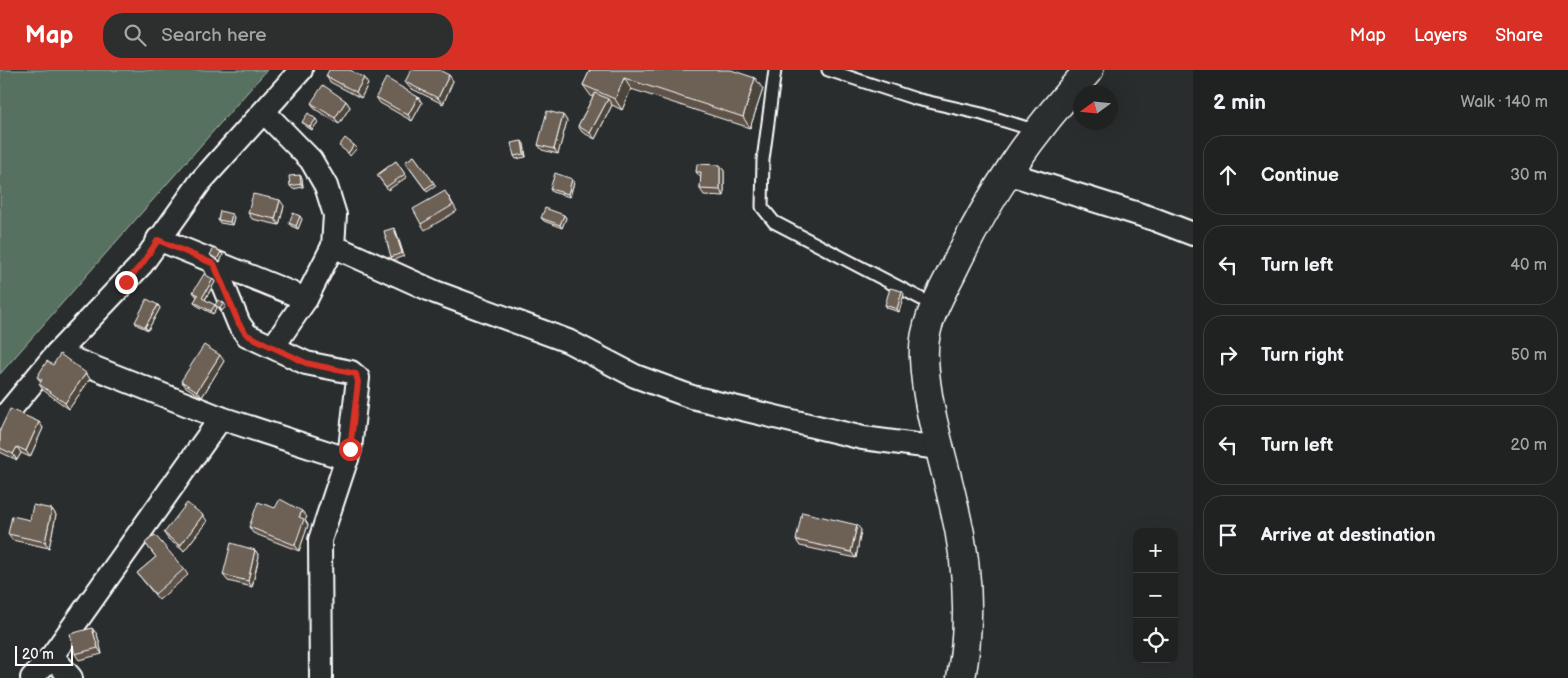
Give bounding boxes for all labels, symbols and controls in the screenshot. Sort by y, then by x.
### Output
search box [103,13,453,58]
text: Map [25,21,73,50]
icon: search [121,21,149,49]
text: Search here [161,24,267,47]
text: Map [1350,25,1386,46]
text: Layers [1414,25,1467,46]
text: Share [1495,25,1543,46]
north arrow [1073,85,1118,130]
text: 2 min [1213,90,1266,115]
text: Walk · 140 m [1461,93,1548,112]
icon: ahead [1214,161,1242,189]
text: Continue [1261,164,1339,187]
text: 30 m [1510,166,1547,185]
icon: left [1214,251,1242,279]
text: Turn left [1261,254,1333,277]
text: 40 m [1510,256,1547,275]
route end [115,271,138,294]
icon: right [1214,341,1242,369]
text: Turn right [1261,344,1344,367]
text: 50 m [1511,346,1547,365]
icon: left [1214,431,1242,459]
text: Turn left [1261,434,1333,457]
text: 20 m [1511,436,1547,455]
route start [339,438,362,461]
icon: arrive [1214,521,1242,549]
text: Arrive at destination [1261,524,1436,547]
map controls [1133,528,1178,663]
button: + [1133,528,1178,573]
button: − [1133,573,1178,618]
button: locate [1133,618,1178,663]
scale bar [15,643,72,666]
text: 20 m [22,646,54,663]

